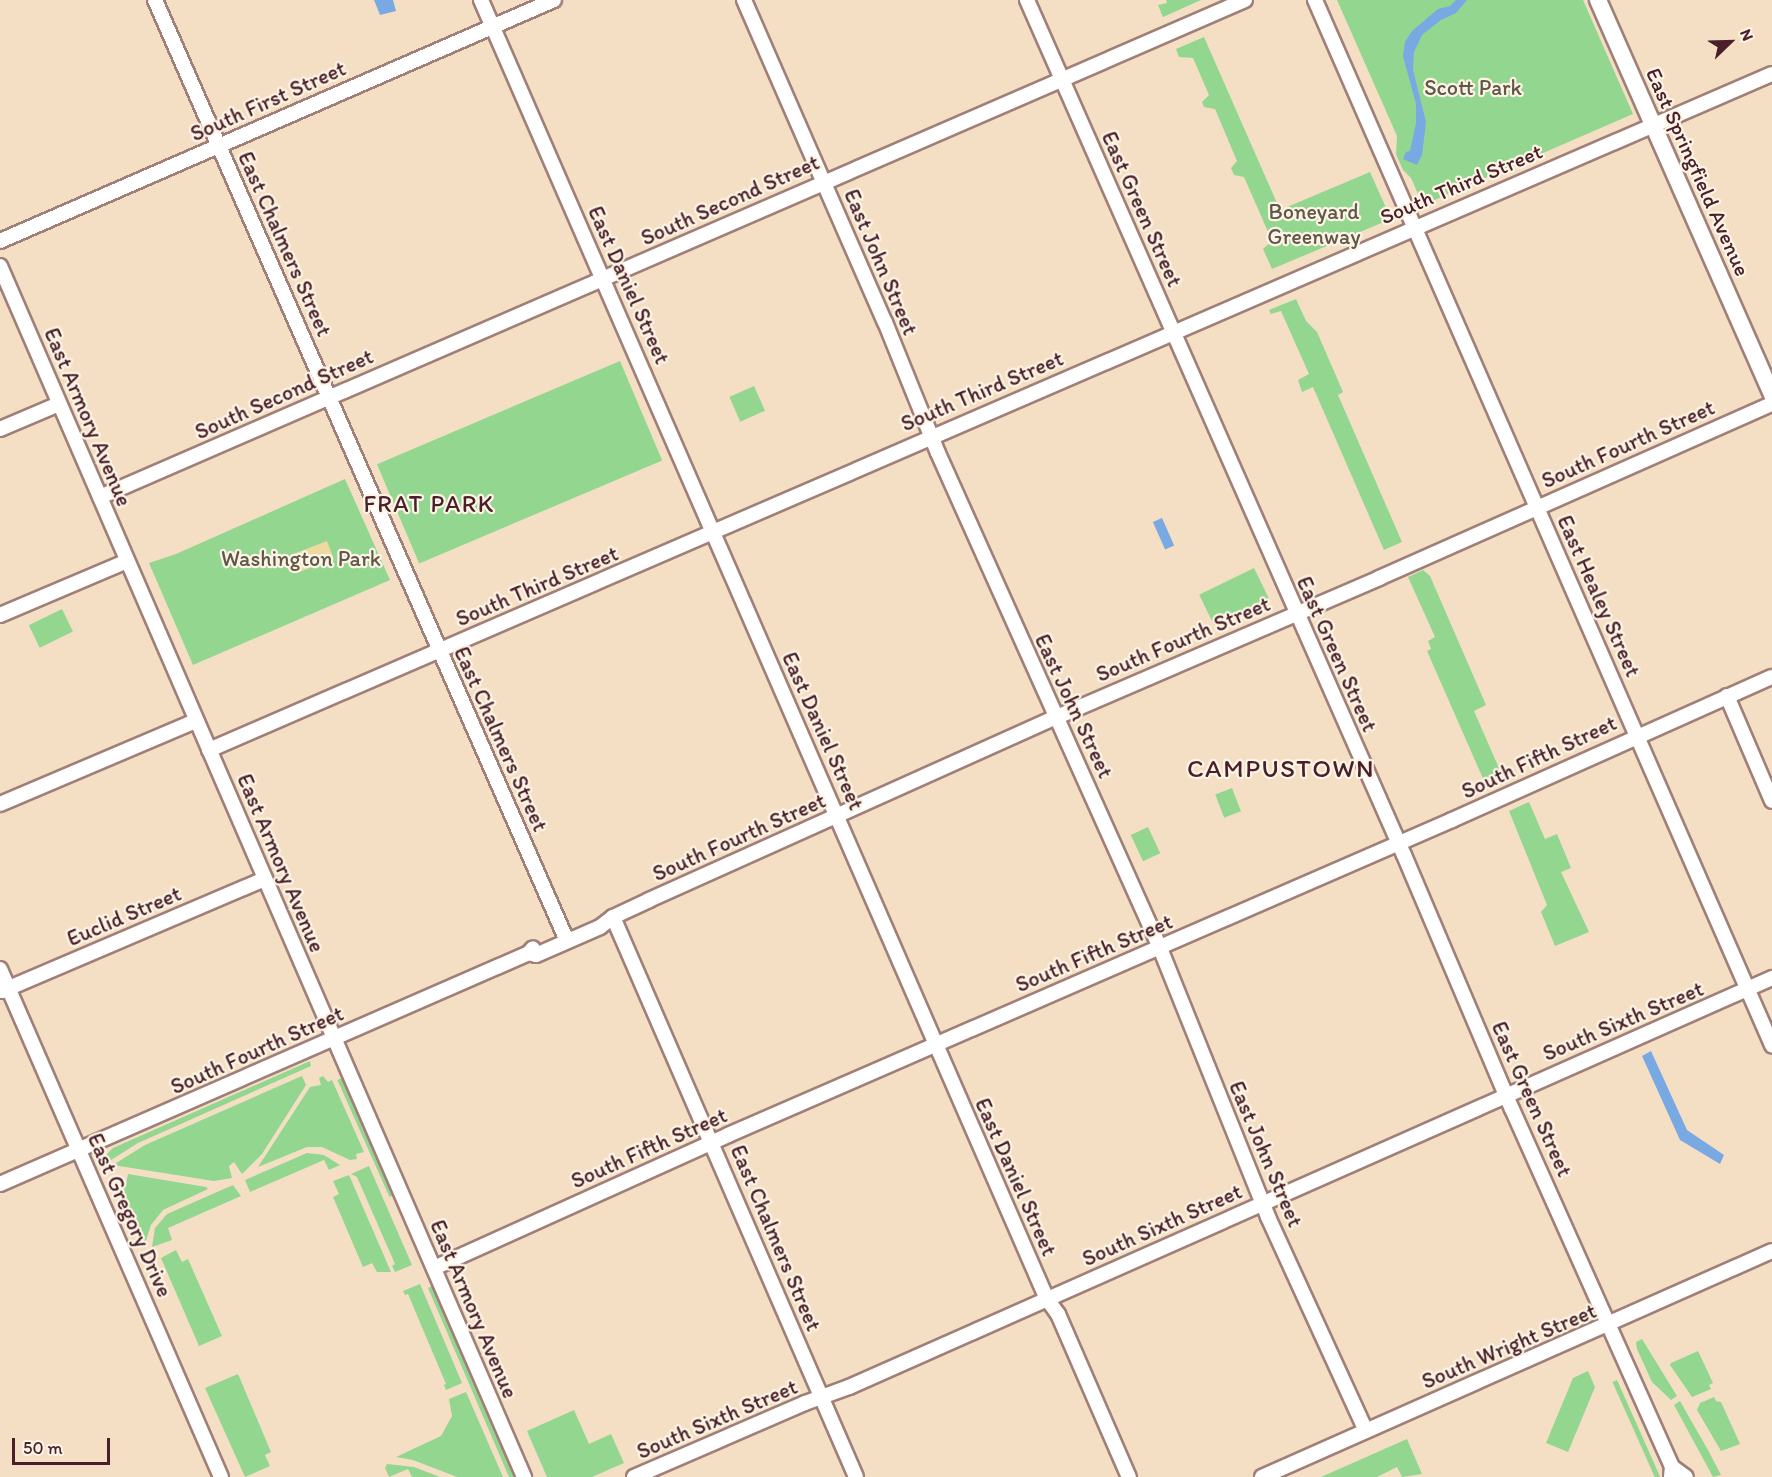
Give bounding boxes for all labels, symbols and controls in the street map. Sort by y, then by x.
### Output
north arrow [1700,12,1760,72]
text: N [1736,26,1758,43]
street label: South First Street [186,55,350,147]
street label: East Springfield Avenue [1640,64,1756,280]
park label: Scott Park [1424,75,1522,101]
street label: East Green Street [1096,128,1188,290]
street label: South Third Street [1376,138,1546,230]
street label: East Chalmers Street [232,147,338,341]
street label: South Second Street [637,149,823,251]
street label: East John Street [839,186,923,338]
park label: Boneyard Greenway [1267,198,1361,249]
street label: East Daniel Street [582,202,676,368]
street label: East Armory Avenue [39,324,137,510]
street label: South Second Street [191,343,377,445]
street label: South Third Street [897,345,1067,437]
street label: South Fourth Street [1538,394,1718,494]
district label: FRAT PARK [362,490,496,518]
street label: East Healey Street [1552,511,1646,681]
street label: South Third Street [452,540,622,632]
park label: Washington Park [221,546,381,572]
street label: East Green Street [1291,573,1383,735]
street label: South Fourth Street [1092,591,1274,687]
street label: East John Street [1029,630,1119,782]
street label: East Chalmers Street [448,642,554,836]
street label: East Daniel Street [776,648,870,814]
street label: South Fifth Street [1457,710,1621,804]
district label: CAMPUSTOWN [1186,753,1376,785]
street label: East Armory Avenue [232,770,330,956]
street label: South Fourth Street [649,787,829,887]
street label: Euclid Street [63,880,185,952]
street label: South Fifth Street [1011,908,1177,998]
street label: South Sixth Street [1539,975,1707,1067]
street label: South Fourth Street [167,1000,347,1100]
street label: East Green Street [1486,1018,1578,1180]
street label: East John Street [1224,1078,1308,1230]
street label: East Daniel Street [969,1094,1063,1260]
street label: South Fifth Street [567,1102,731,1194]
street label: East Gregory Drive [82,1129,178,1301]
street label: East Chalmers Street [725,1140,827,1336]
street label: South Sixth Street [1078,1178,1246,1272]
street label: East Armory Avenue [425,1216,523,1402]
street label: South Wright Street [1418,1297,1600,1395]
street label: South Sixth Street [633,1373,801,1465]
scale bar [15,1426,112,1464]
text: 50 m [23,1437,63,1459]

